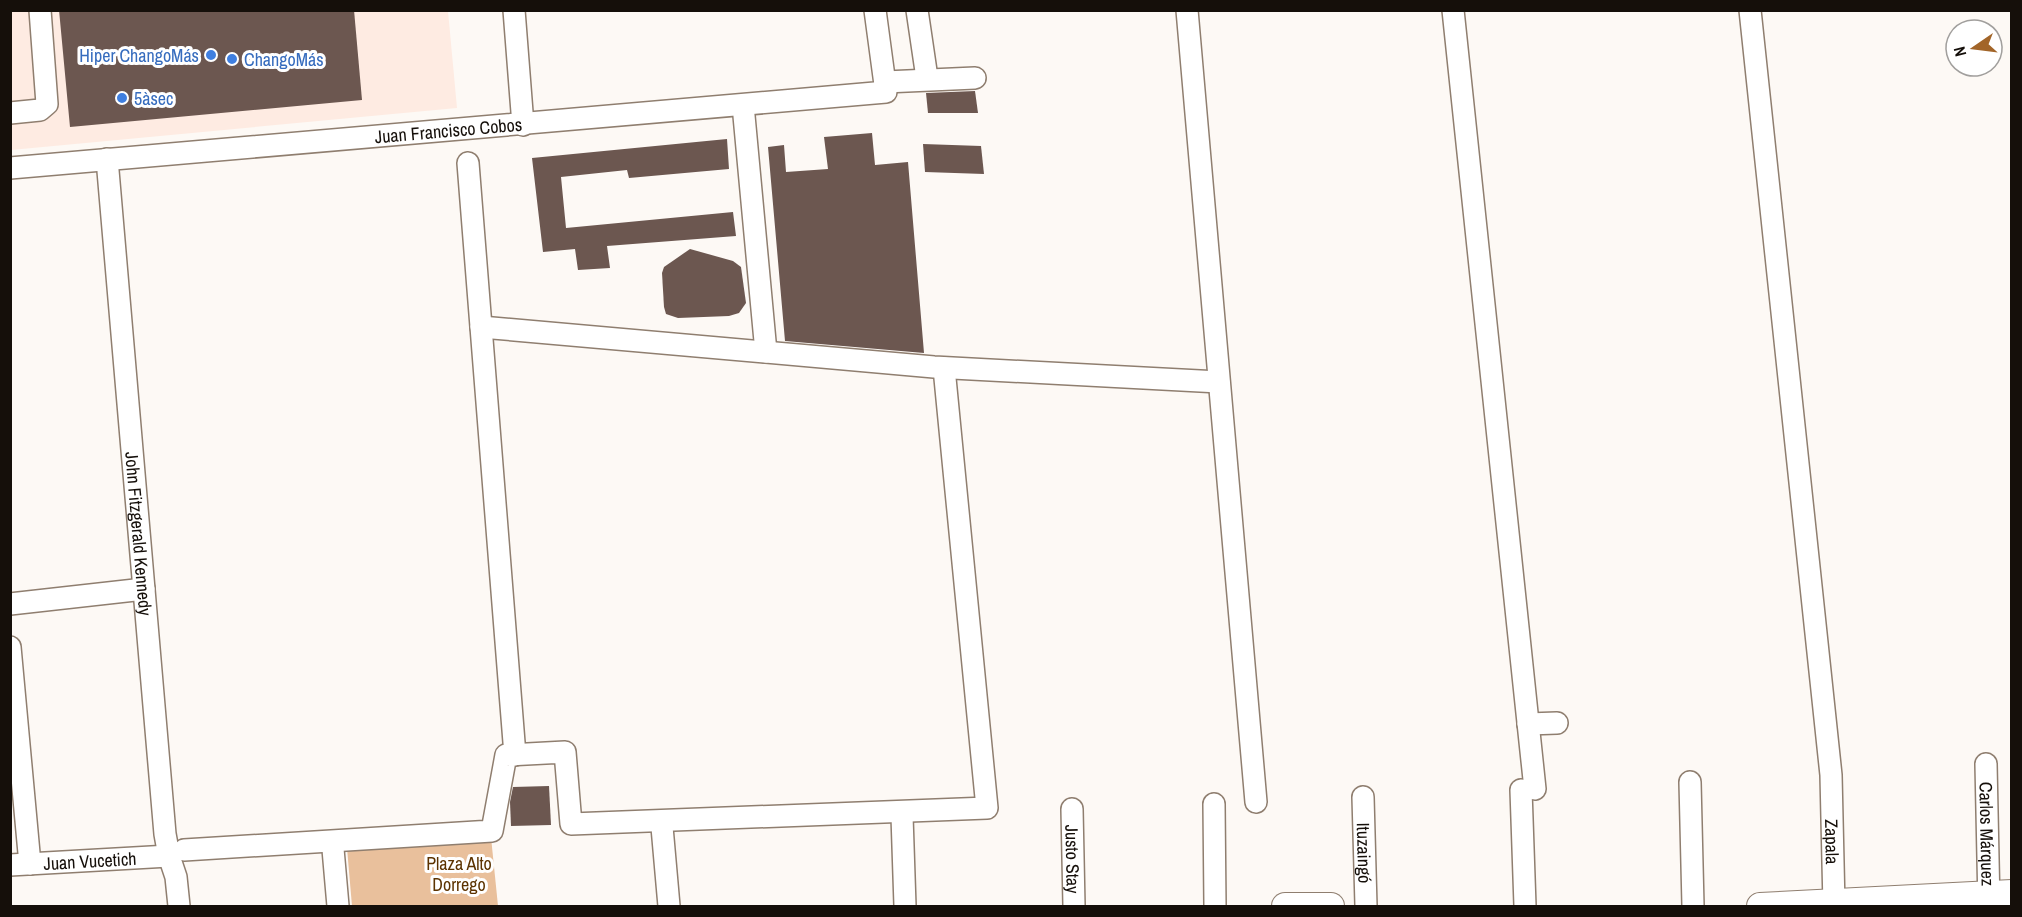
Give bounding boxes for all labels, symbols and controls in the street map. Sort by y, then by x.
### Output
north arrow [1944,18,2004,78]
place label: Hiper ChangoMás [79,43,199,68]
text: N [1948,44,1971,59]
place label: ChangoMás [244,47,324,72]
marker: Hiper ChangoMás [204,48,218,62]
marker: ChangoMás [225,52,239,66]
place label: 5àsec [134,86,173,111]
marker: 5àsec [115,91,129,105]
street label: Juan Francisco Cobos [374,111,523,149]
street label: John Fitzgerald Kennedy [120,451,159,617]
street label: Carlos Márquez [1974,782,2001,886]
street label: Zapala [1820,819,1846,865]
street label: Ituzaingó [1351,822,1378,884]
street label: Justo Stay [1060,824,1086,894]
street label: Juan Vucetich [43,845,137,876]
park label: Plaza Alto Dorrego [426,851,492,897]

